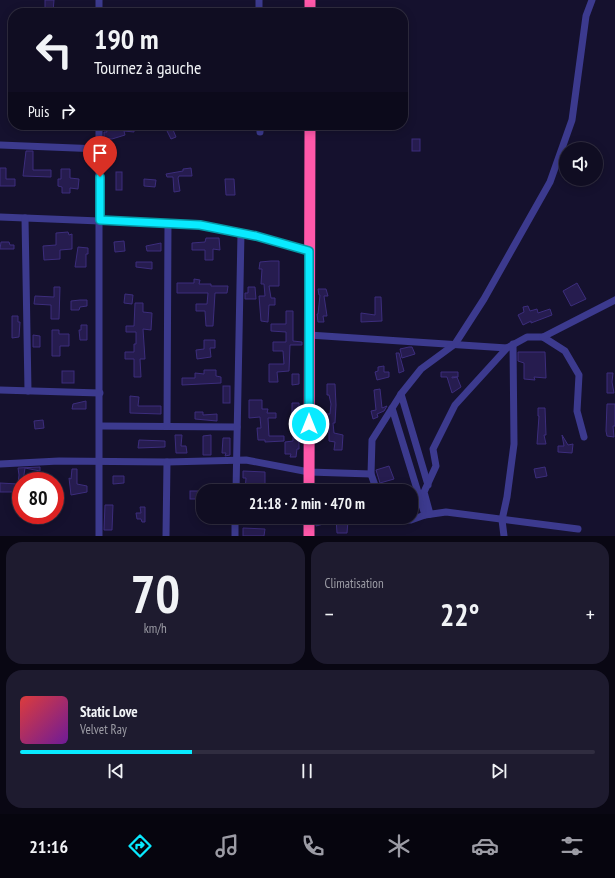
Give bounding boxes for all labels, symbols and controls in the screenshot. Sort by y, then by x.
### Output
text: 190 m [94,20,158,57]
icon: left [28,24,80,76]
text: Tournez à gauche [94,56,201,79]
icon: right [57,100,79,122]
text: Puis [28,102,49,121]
pin [83,136,117,177]
icon: arrive [89,142,111,164]
map controls [559,142,603,186]
button: sound [559,142,603,186]
position arrow [288,403,330,445]
speed limit sign: 80 [12,472,64,524]
text: 21:18 · 2 min · 470 m [249,494,365,513]
text: 70 [130,560,180,627]
text: Climatisation [325,575,384,592]
text: 22° [440,595,480,634]
text: − [325,600,334,628]
text: + [586,600,595,628]
text: km/h [144,620,167,637]
text: Static Love [80,702,138,721]
text: Velvet Ray [80,721,127,738]
icon: previous [105,760,127,782]
icon: pause [296,760,318,782]
icon: next [488,760,510,782]
icon: directions [126,832,154,860]
icon: music [213,832,241,860]
icon: phone [299,832,327,860]
icon: climate [385,832,413,860]
icon: car [471,832,499,860]
icon: filters [558,832,586,860]
text: 21:16 [29,835,68,858]

